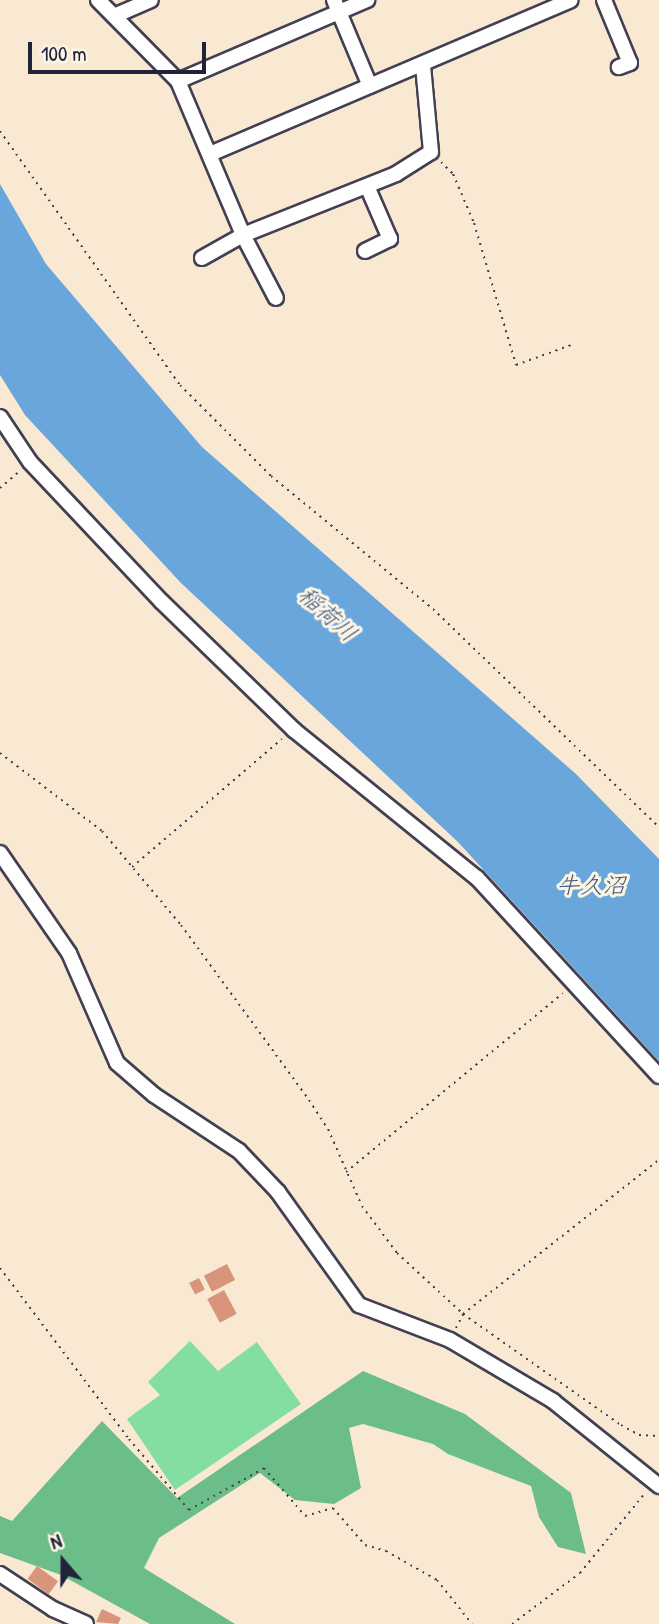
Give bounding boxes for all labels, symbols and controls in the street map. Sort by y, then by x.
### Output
scale bar [32,28,210,72]
text: 100 m [41,39,87,68]
water label: 稲荷川 [293,581,363,647]
water label: 牛久沼 [557,871,625,899]
north arrow [28,1526,98,1596]
text: N [47,1527,65,1555]

